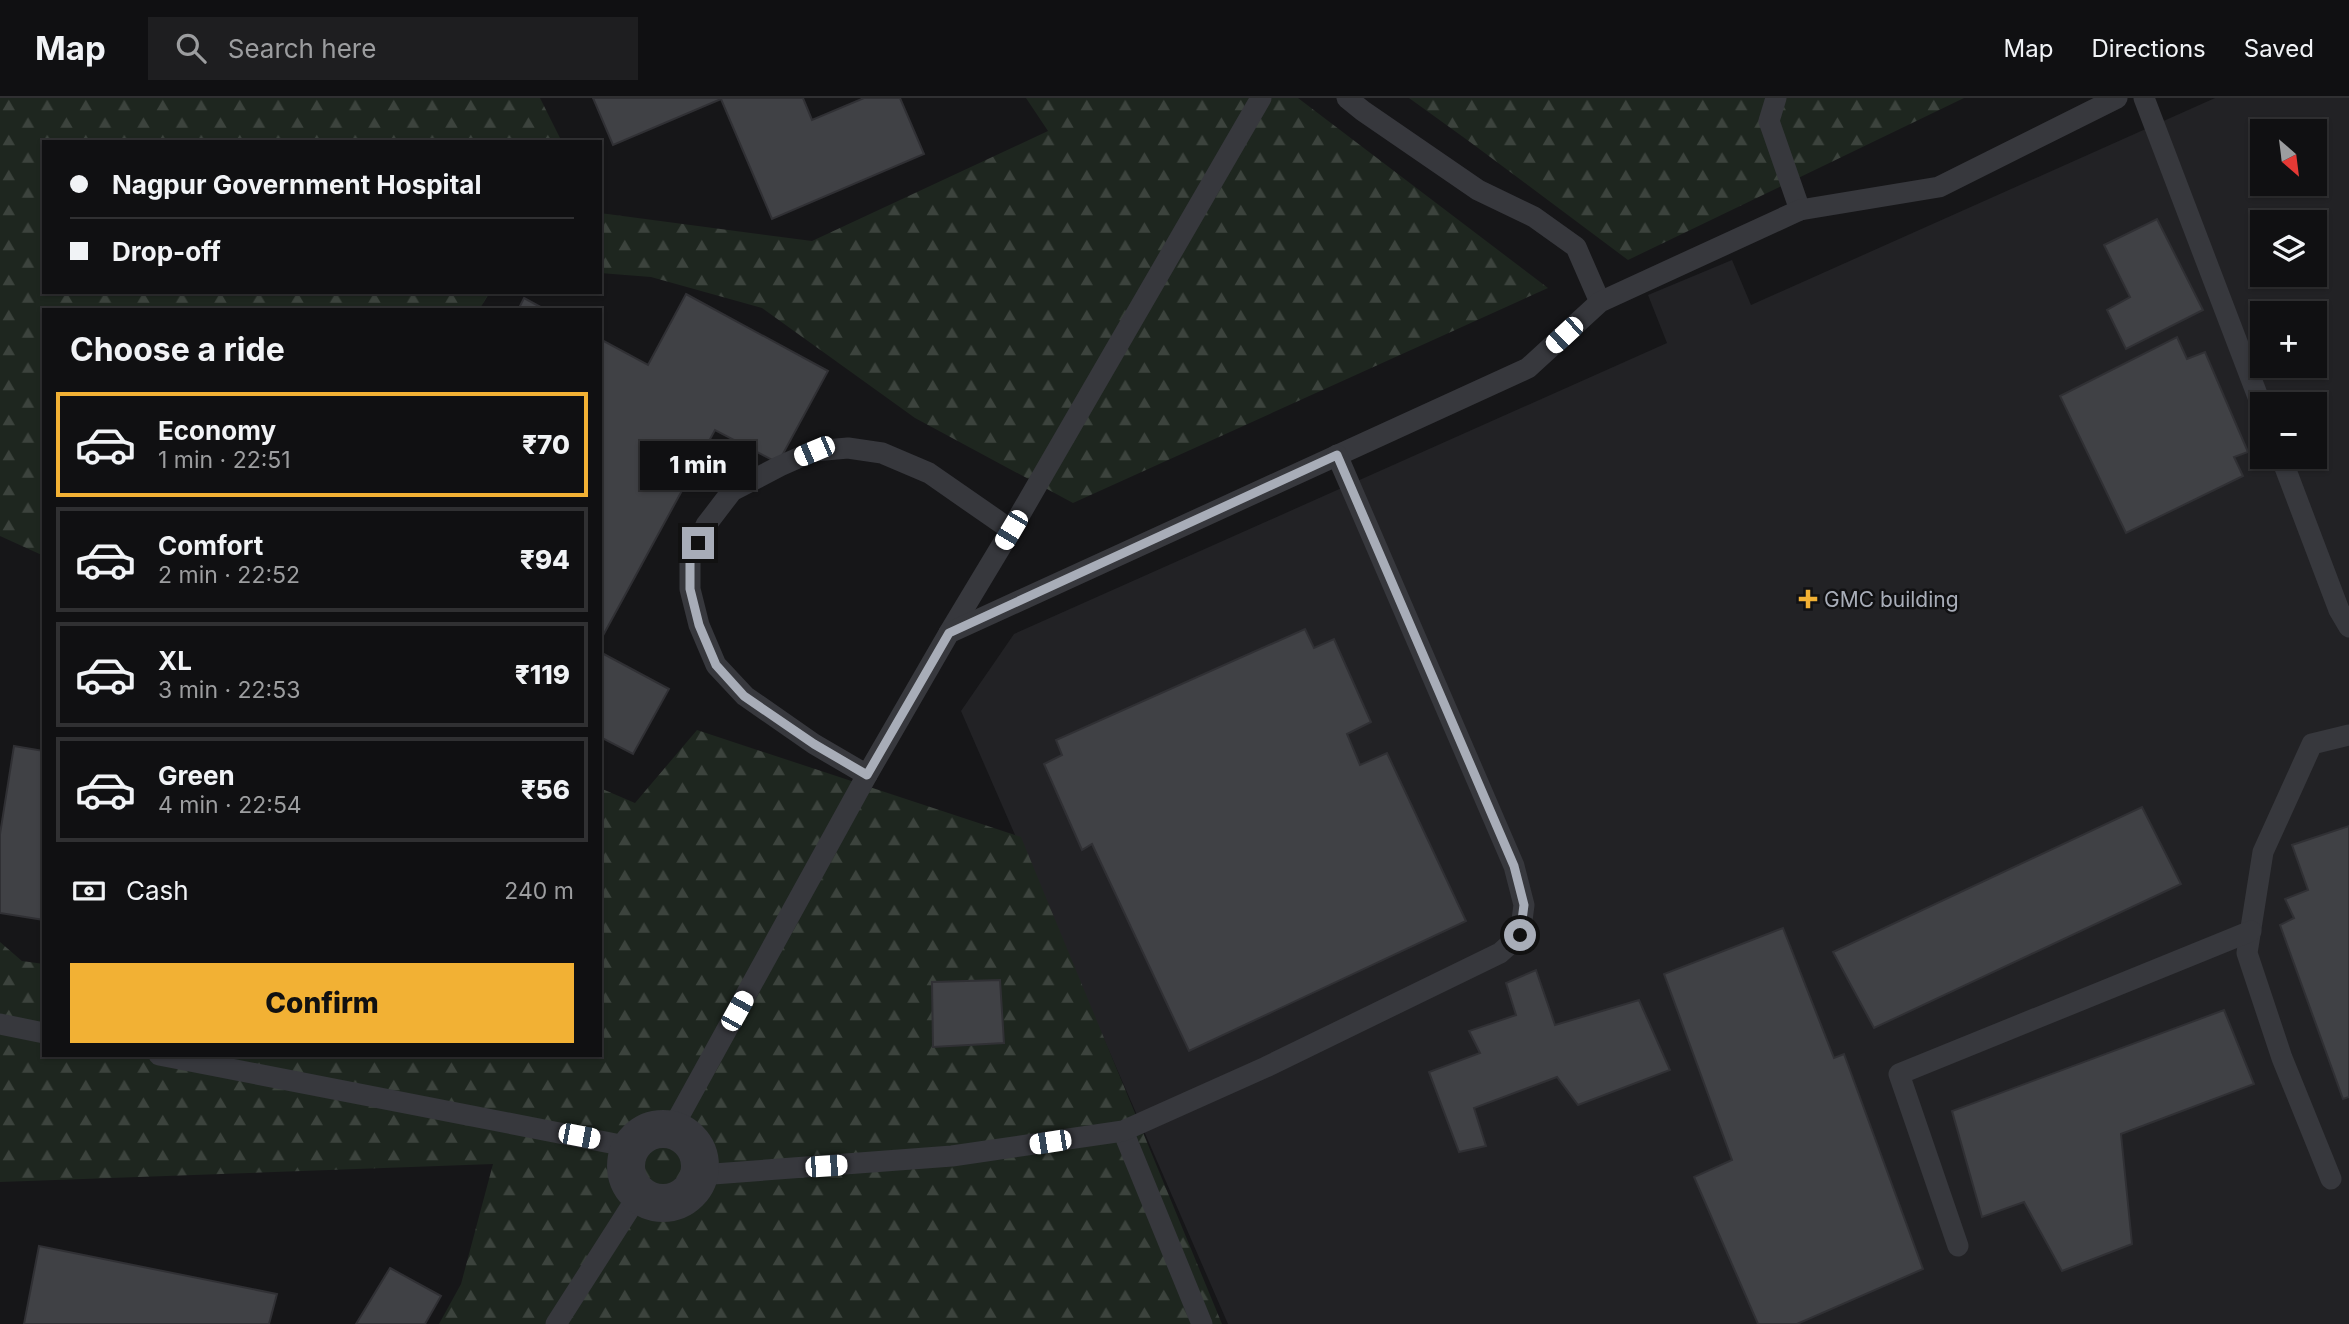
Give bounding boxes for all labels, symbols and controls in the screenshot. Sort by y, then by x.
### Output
search box [148,17,638,80]
text: Map [35,28,106,68]
icon: search [172,29,210,67]
text: Search here [228,33,376,64]
text: Map [2004,34,2053,63]
text: Directions [2091,34,2206,63]
text: Saved [2244,34,2314,63]
north arrow [2250,119,2328,196]
map controls [2250,119,2327,469]
text: Nagpur Government Hospital [112,169,481,200]
button: layers [2250,210,2327,287]
text: Drop-off [112,236,221,267]
button: + [2250,301,2327,378]
car [1542,313,1587,357]
text: Choose a ride [70,330,285,369]
button: − [2250,392,2327,469]
icon: car [74,413,137,476]
text: Economy [158,415,276,446]
text: ₹70 [522,429,570,460]
car [791,433,838,469]
callout: 1 min [640,442,756,490]
text: 1 min · 22:51 [158,446,291,474]
text: 1 min [669,451,727,479]
car [992,507,1031,553]
route end [682,527,714,559]
icon: car [74,528,137,591]
text: Comfort [158,530,263,561]
text: ₹94 [520,544,570,575]
text: 2 min · 22:52 [158,561,300,589]
place label: GMC building [1824,587,1959,612]
marker: GMC building [1798,589,1818,609]
icon: car [74,643,137,706]
text: XL [158,645,192,676]
text: ₹119 [515,659,570,690]
text: 3 min · 22:53 [158,676,300,704]
icon: car [74,758,137,821]
text: Green [158,760,235,791]
text: ₹56 [521,774,570,805]
text: 4 min · 22:54 [158,791,302,819]
icon: cash [70,872,108,910]
text: Cash [126,875,189,906]
text: 240 m [504,877,574,905]
route start [1504,919,1536,951]
button: Confirm [70,963,574,1043]
car [718,988,757,1034]
car [557,1122,602,1150]
car [1028,1128,1073,1156]
car [805,1154,848,1178]

